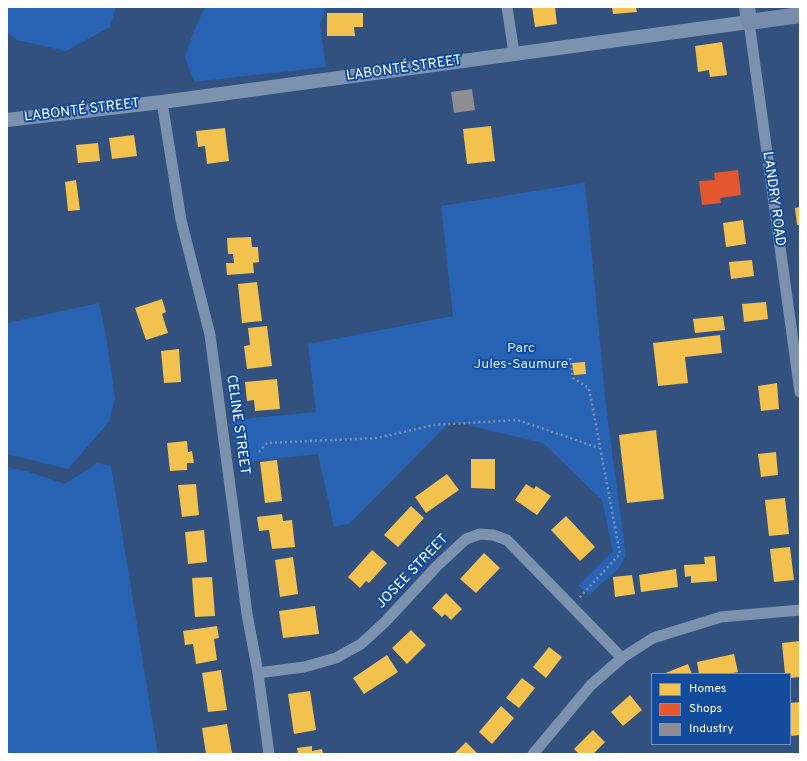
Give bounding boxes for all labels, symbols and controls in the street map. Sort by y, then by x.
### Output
street label: LABONTÉ STREET [345,53,463,85]
street label: LABONTÉ STREET [23,96,141,126]
street label: LANDRY ROAD [758,150,788,248]
park label: Parc Jules-Saumure [474,341,568,374]
street label: CELINE STREET [222,374,252,476]
street label: JOSEE STREET [373,531,453,613]
legend [651,673,791,745]
text: Homes [689,681,726,697]
text: Shops [689,701,722,717]
text: Industry [689,721,734,737]

